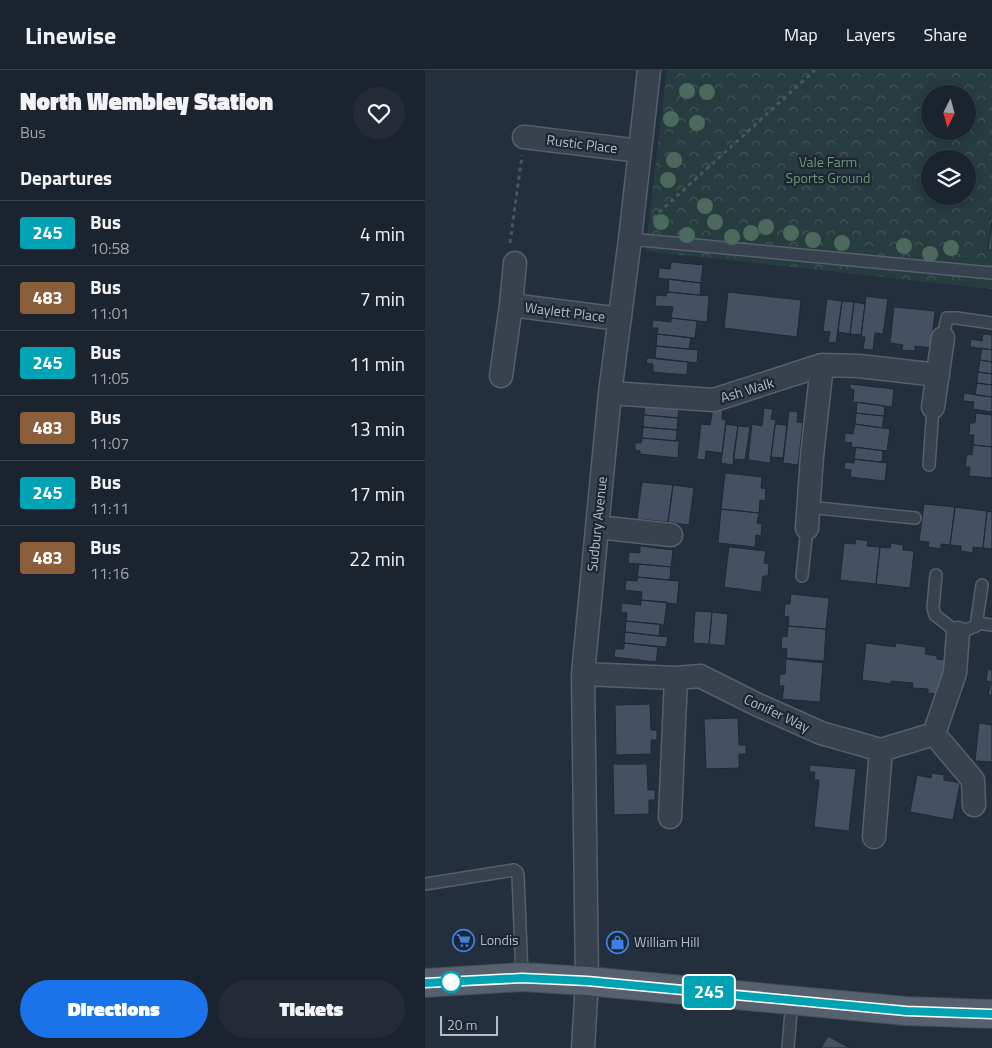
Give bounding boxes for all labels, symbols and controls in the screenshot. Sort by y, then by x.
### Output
text: Linewise [25,17,116,53]
text: Map [784,21,818,48]
text: Layers [846,21,895,48]
text: Share [923,21,967,48]
text: North Wembley Station [20,83,273,119]
north arrow [921,85,976,140]
map controls [921,85,976,205]
button: heart [353,87,405,139]
text: Bus [20,120,46,144]
street label: Rustic Place [545,129,619,158]
button: layers [921,150,976,205]
park label: Vale Farm Sports Ground [786,151,870,188]
text: Departures [20,163,112,192]
text: Bus [90,207,121,236]
text: 245 [32,219,63,246]
text: 4 min [360,219,405,248]
text: 10:58 [90,236,129,260]
text: Bus [90,272,121,301]
text: 483 [32,284,63,311]
text: 7 min [360,284,405,313]
street label: Waylett Place [524,296,606,327]
text: 11:01 [90,301,129,325]
text: Bus [90,337,121,366]
text: 245 [32,349,63,376]
text: 11 min [349,349,405,378]
text: 11:05 [90,366,129,390]
street label: Ash Walk [718,371,776,408]
text: Bus [90,402,121,431]
text: 483 [32,414,63,441]
text: 13 min [349,414,405,443]
text: 11:07 [90,431,129,455]
text: Bus [90,467,121,496]
street label: Sudbury Avenue [581,475,612,573]
text: 245 [32,479,63,506]
text: 17 min [349,479,405,508]
text: 11:11 [90,496,129,520]
text: Bus [90,532,121,561]
text: 483 [32,544,63,571]
text: 22 min [349,544,405,573]
text: 11:16 [90,561,129,585]
street label: Conifer Way [741,688,814,737]
supermarket icon: Londis [452,928,476,952]
place label: Londis [480,929,519,950]
shop icon: William Hill [606,930,630,954]
place label: William Hill [634,931,700,952]
unlabelled marker [440,971,462,993]
line badge: 245 [680,976,738,1008]
text: 245 [694,978,724,1005]
button: Directions [20,980,208,1038]
button: Tickets [218,980,405,1038]
scale bar [440,1013,497,1036]
text: 20 m [447,1014,477,1035]

